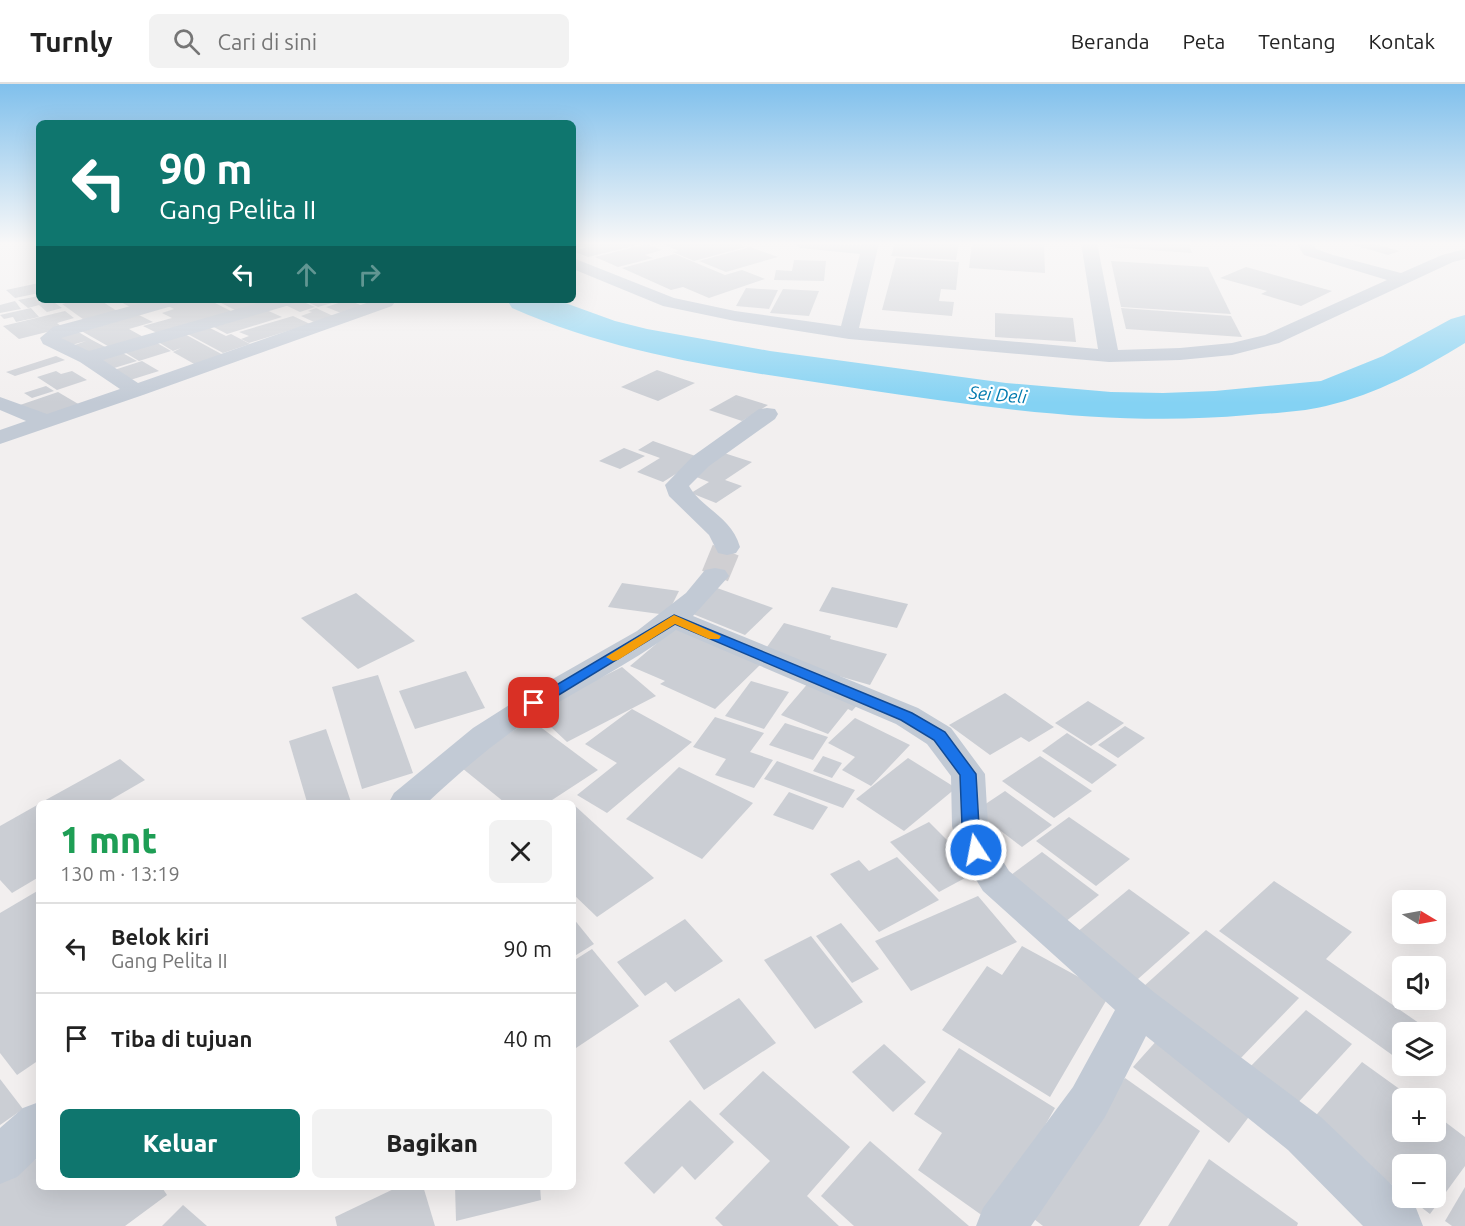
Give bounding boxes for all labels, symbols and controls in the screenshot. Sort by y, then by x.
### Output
search box [149,14,569,68]
icon: search [170,25,203,58]
text: Turnly [30,26,113,57]
text: Cari di sini [218,29,317,54]
text: Beranda [1071,29,1150,53]
text: Peta [1183,29,1225,53]
text: Tentang [1258,29,1336,53]
text: Kontak [1369,29,1435,53]
icon: left [60,144,138,222]
text: 90 m [159,145,253,192]
text: Gang Pelita II [159,194,317,224]
icon: left [227,258,260,291]
icon: ahead [290,258,323,291]
icon: right [353,258,386,291]
water label: Sei Deli [967,381,1028,407]
pin [508,677,559,728]
icon: arrive [517,686,550,719]
position arrow [944,818,1008,882]
text: 1 mnt [60,819,157,860]
button: close [489,820,552,883]
text: 130 m · 13:19 [60,862,180,885]
north arrow [1392,890,1446,944]
map controls [1392,890,1446,1208]
text: Belok kiri [111,924,209,949]
icon: left [60,932,93,965]
text: 90 m [503,936,552,961]
text: Gang Pelita II [111,949,228,972]
button: sound [1392,956,1446,1010]
icon: arrive [60,1022,93,1055]
button: layers [1392,1022,1446,1076]
text: Tiba di tujuan [111,1026,252,1051]
text: 40 m [503,1026,552,1051]
button: + [1392,1088,1446,1142]
button: Keluar [60,1109,300,1178]
button: Bagikan [312,1109,552,1178]
button: − [1392,1154,1446,1208]

